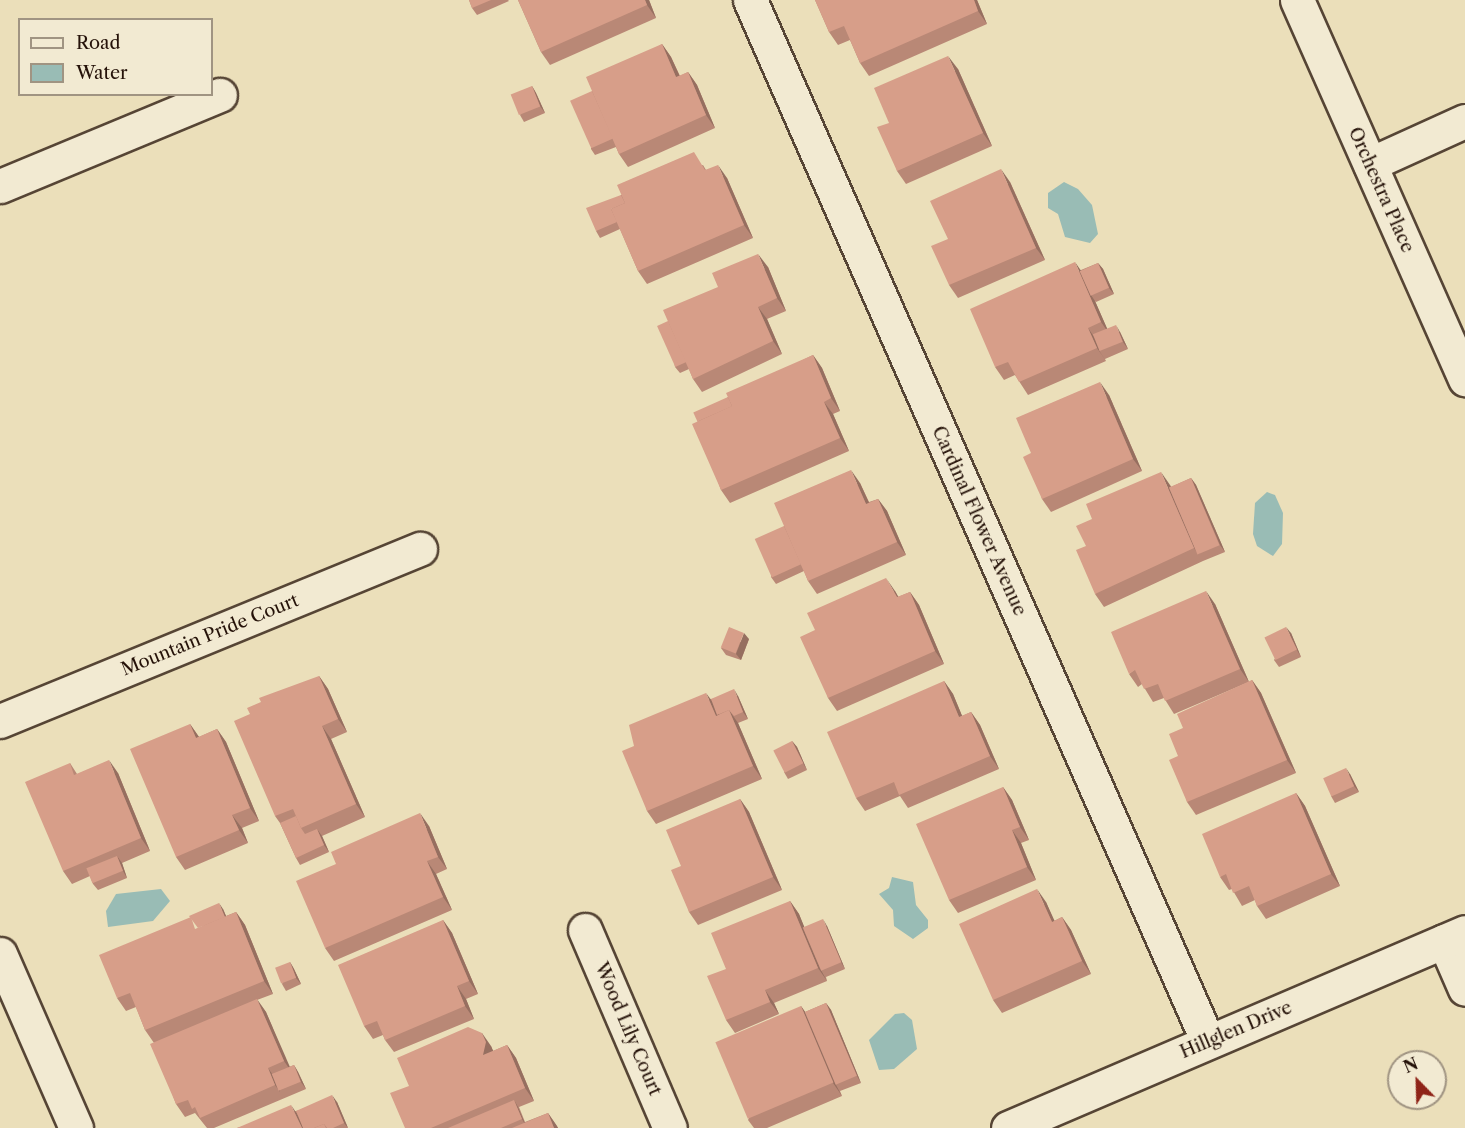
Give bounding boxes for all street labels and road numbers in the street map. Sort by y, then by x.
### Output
street label: Orchestra Place [1344,124,1418,256]
street label: Cardinal Flower Avenue [927,422,1031,620]
street label: Mountain Pride Court [118,590,302,680]
street label: Wood Lily Court [590,959,666,1099]
street label: Hillglen Drive [1177,997,1295,1063]

